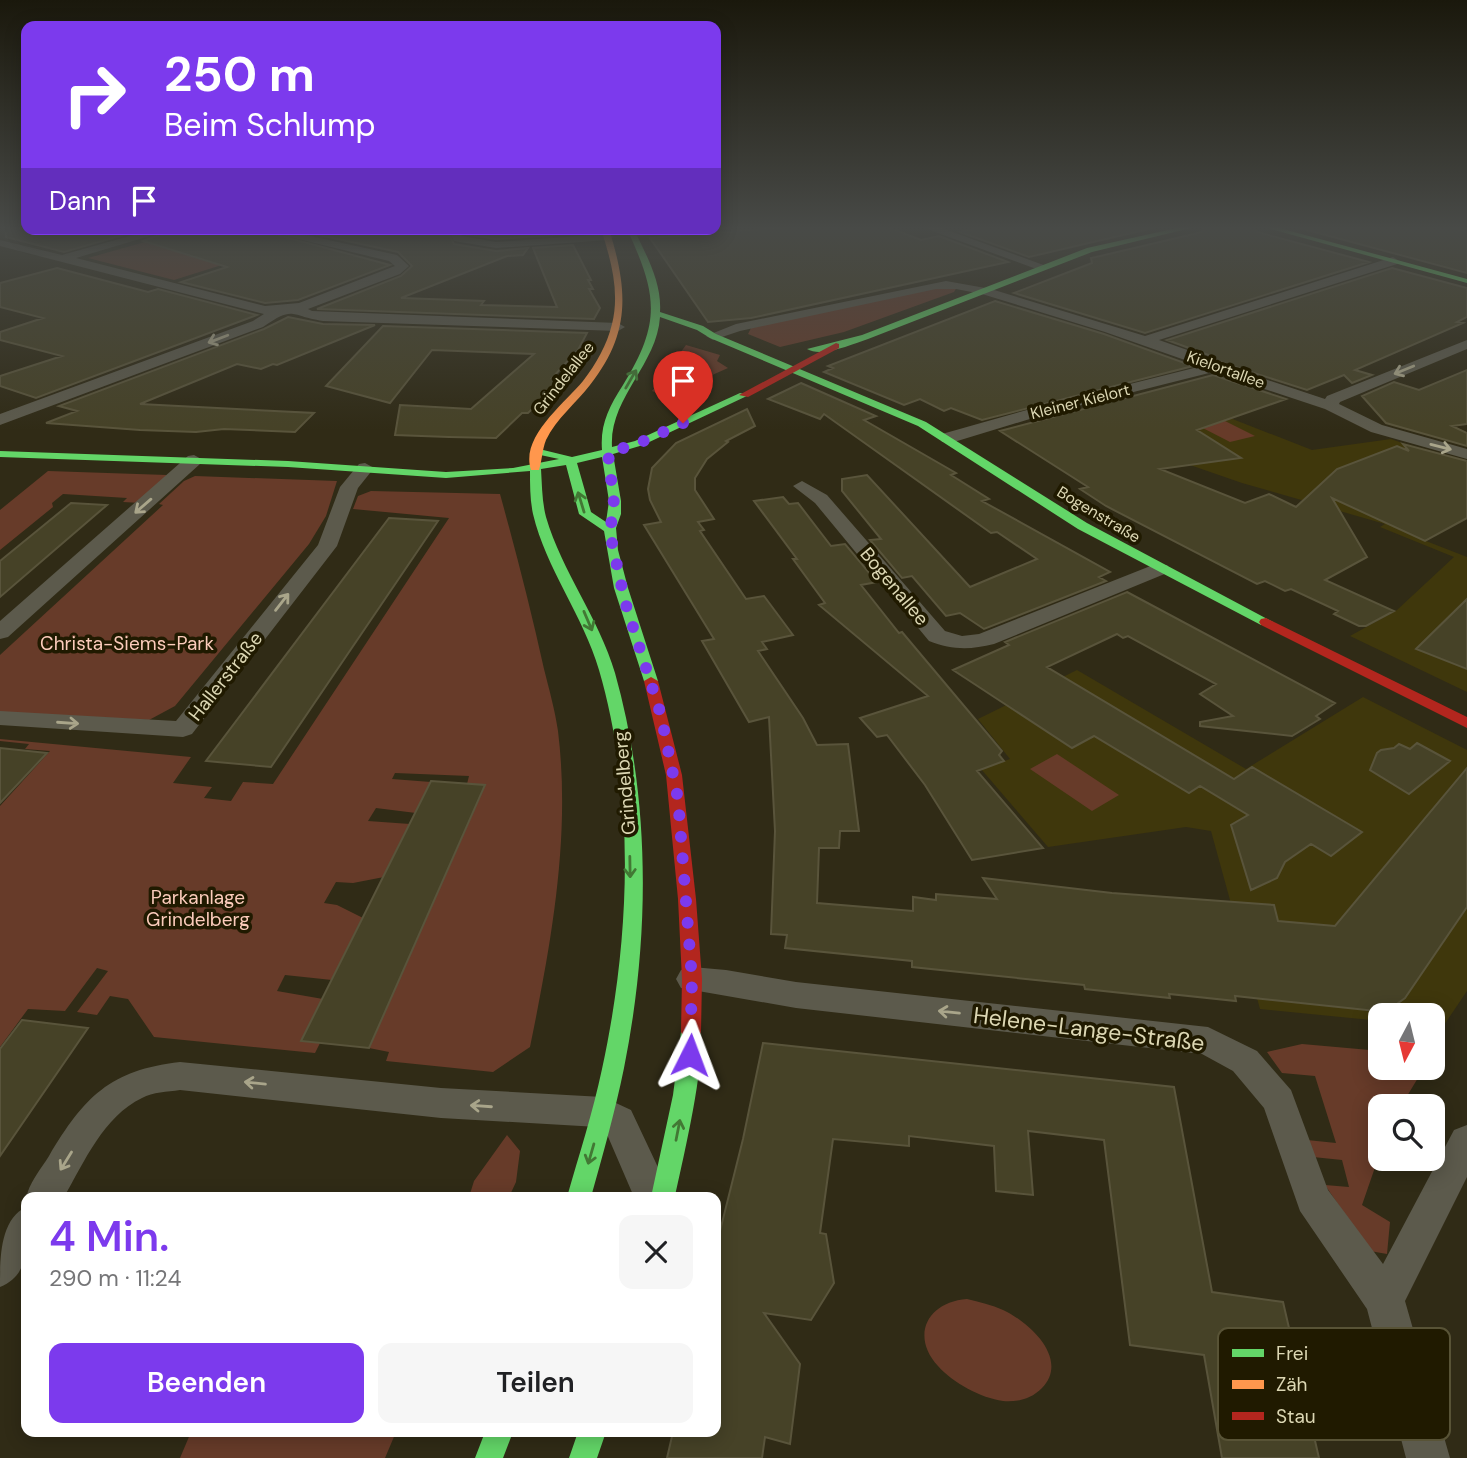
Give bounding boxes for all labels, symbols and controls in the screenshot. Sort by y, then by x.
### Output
text: 250 m [164,42,315,106]
icon: right [49,49,140,140]
text: Beim Schlump [164,104,375,146]
icon: arrive [125,182,163,220]
text: Dann [49,184,111,218]
one-way arrow [207,334,229,347]
street label: Grindelallee [528,337,599,419]
street label: Kielortallee [1184,346,1268,393]
pin [653,351,713,423]
icon: arrive [664,362,702,400]
one-way arrow [1394,364,1415,377]
one-way arrow [624,370,638,390]
street label: Kleiner Kielort [1028,379,1132,424]
one-way arrow [1429,441,1451,454]
street label: Bogenstraße [1053,481,1144,548]
one-way arrow [574,491,586,513]
one-way arrow [134,498,152,514]
street label: Bogenallee [855,542,935,631]
one-way arrow [275,594,290,612]
one-way arrow [582,610,595,631]
street label: Hallerstraße [183,627,268,726]
park label: Christa-Siems-Park [40,631,214,656]
one-way arrow [56,717,79,730]
street label: Grindelberg [607,730,641,836]
one-way arrow [624,856,637,879]
park label: Parkanlage Grindelberg [146,885,250,932]
street label: Helene-Lange-Straße [972,1000,1206,1058]
north arrow [1368,1003,1446,1080]
map controls [1368,1003,1445,1171]
one-way arrow [938,1006,960,1019]
position arrow [653,1018,727,1092]
one-way arrow [244,1077,267,1090]
button: search [1368,1094,1445,1171]
one-way arrow [470,1099,493,1112]
one-way arrow [672,1119,686,1142]
one-way arrow [584,1143,597,1165]
one-way arrow [59,1151,73,1171]
text: 4 Min. [49,1209,169,1264]
button: close [619,1215,693,1289]
text: 290 m · 11:24 [49,1263,181,1293]
legend [1218,1328,1450,1440]
text: Frei [1276,1341,1308,1366]
button: Beenden [49,1343,364,1423]
button: Teilen [378,1343,693,1423]
text: Zäh [1276,1372,1308,1397]
text: Stau [1276,1404,1316,1429]

